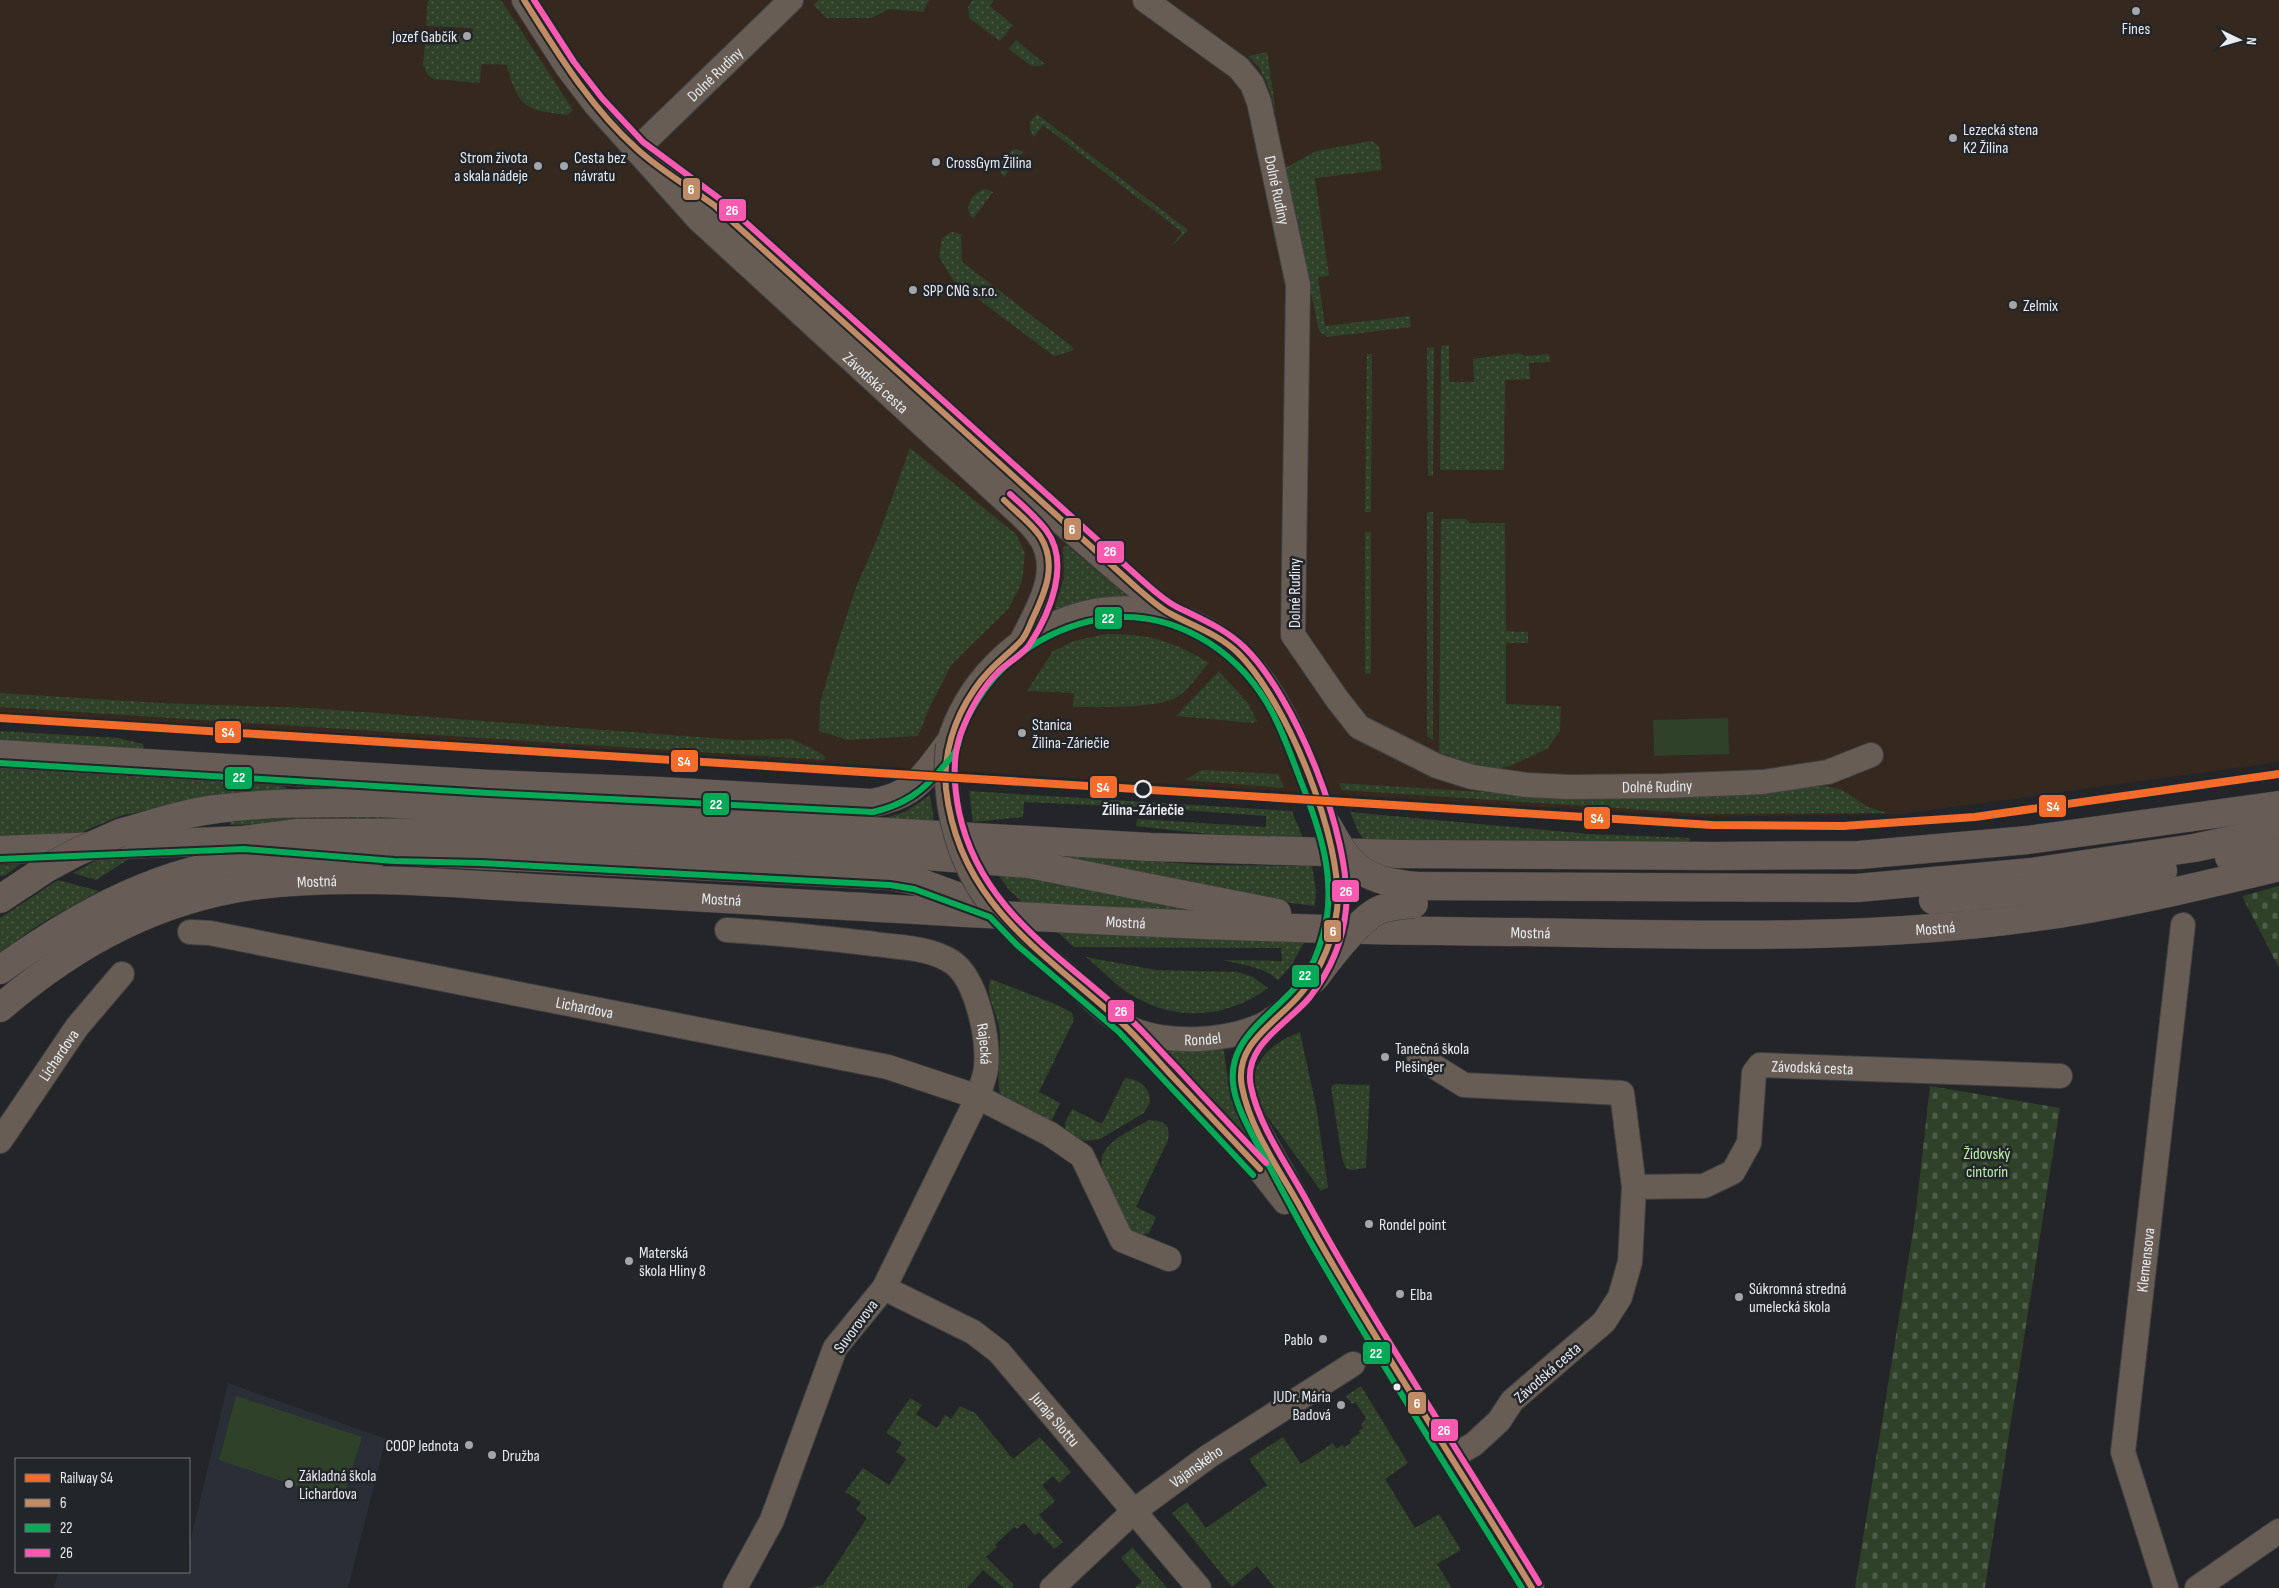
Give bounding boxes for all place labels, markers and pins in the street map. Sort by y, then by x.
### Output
marker: Fines [2130,5,2142,17]
place label: Fines [2122,20,2150,39]
place label: Jozef Gabčík [391,28,457,47]
marker: Jozef Gabčík [461,30,473,42]
place label: Lezecká stena K2 Žilina [1963,121,2038,158]
marker: Lezecká stena K2 Žilina [1947,132,1959,144]
place label: Strom života a skala nádeje [454,149,528,186]
place label: Cesta bez návratu [574,149,626,186]
place label: CrossGym Žilina [946,154,1032,173]
marker: CrossGym Žilina [930,156,942,168]
marker: Strom života a skala nádeje [532,160,544,172]
marker: Cesta bez návratu [558,160,570,172]
place label: SPP CNG s.r.o. [923,282,997,301]
marker: SPP CNG s.r.o. [907,284,919,296]
place label: Zelmix [2023,297,2058,316]
marker: Zelmix [2007,299,2019,311]
place label: Stanica Žilina-Záriečie [1032,716,1109,753]
marker: Stanica Žilina-Záriečie [1016,727,1028,739]
marker: Žilina-Záriečie [1134,780,1152,798]
place label: Žilina-Záriečie [1102,801,1184,820]
place label: Tanečná škola Plešinger [1395,1040,1469,1077]
marker: Tanečná škola Plešinger [1379,1051,1391,1063]
place label: Rondel point [1379,1216,1447,1235]
marker: Rondel point [1363,1218,1375,1230]
place label: Materská škola Hliny 8 [639,1244,706,1281]
marker: Materská škola Hliny 8 [623,1255,635,1267]
place label: Súkromná stredná umelecká škola [1749,1280,1847,1317]
place label: Elba [1410,1286,1432,1305]
marker: Elba [1394,1288,1406,1300]
marker: Súkromná stredná umelecká škola [1733,1291,1745,1303]
place label: Pablo [1284,1331,1313,1350]
marker: Pablo [1317,1333,1329,1345]
unlabelled marker [1392,1382,1402,1392]
place label: JUDr. Mária Badová [1272,1388,1331,1425]
marker: JUDr. Mária Badová [1335,1399,1347,1411]
place label: COOP Jednota [385,1437,459,1456]
marker: COOP Jednota [463,1439,475,1451]
place label: Družba [502,1447,540,1466]
marker: Družba [486,1449,498,1461]
place label: Základná škola Lichardova [299,1467,376,1504]
marker: Základná škola Lichardova [283,1478,295,1490]

